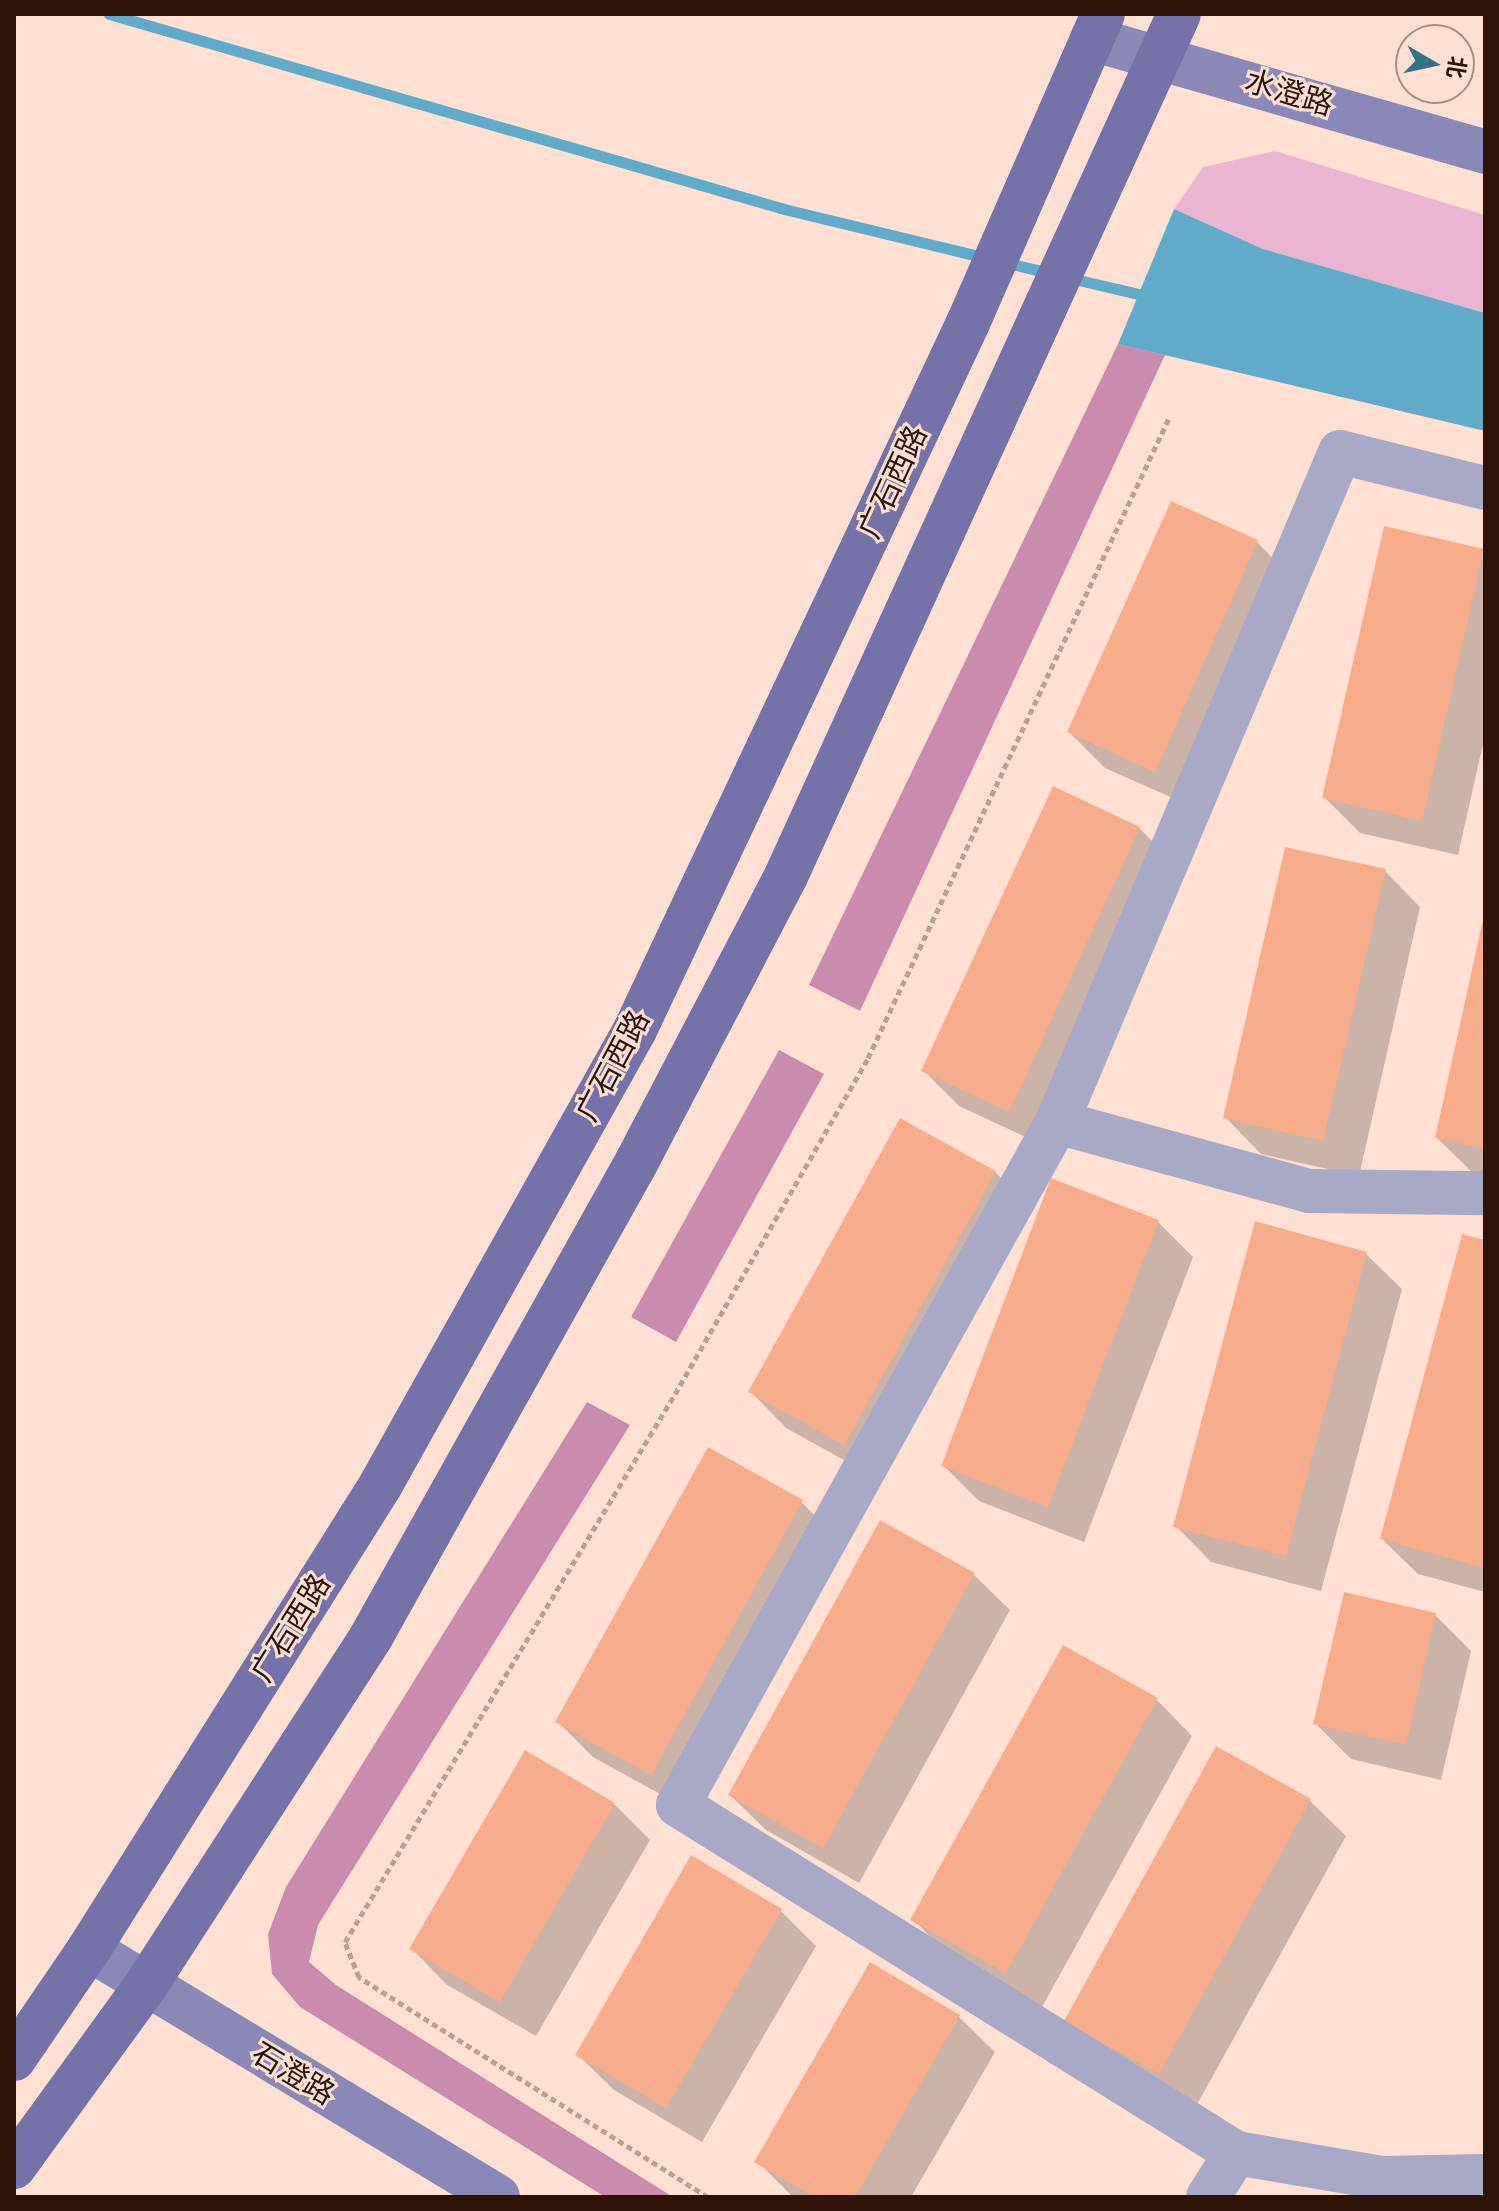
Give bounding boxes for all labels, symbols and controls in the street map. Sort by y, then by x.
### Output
north arrow [1395,24,1475,104]
text: 北 [1439,54,1474,81]
street label: 水澄路 [1241,63,1337,123]
street label: 广石西路 [851,420,935,544]
street label: 广石西路 [569,1005,657,1127]
street label: 广石西路 [244,1568,338,1688]
street label: 石澄路 [245,2035,341,2113]

